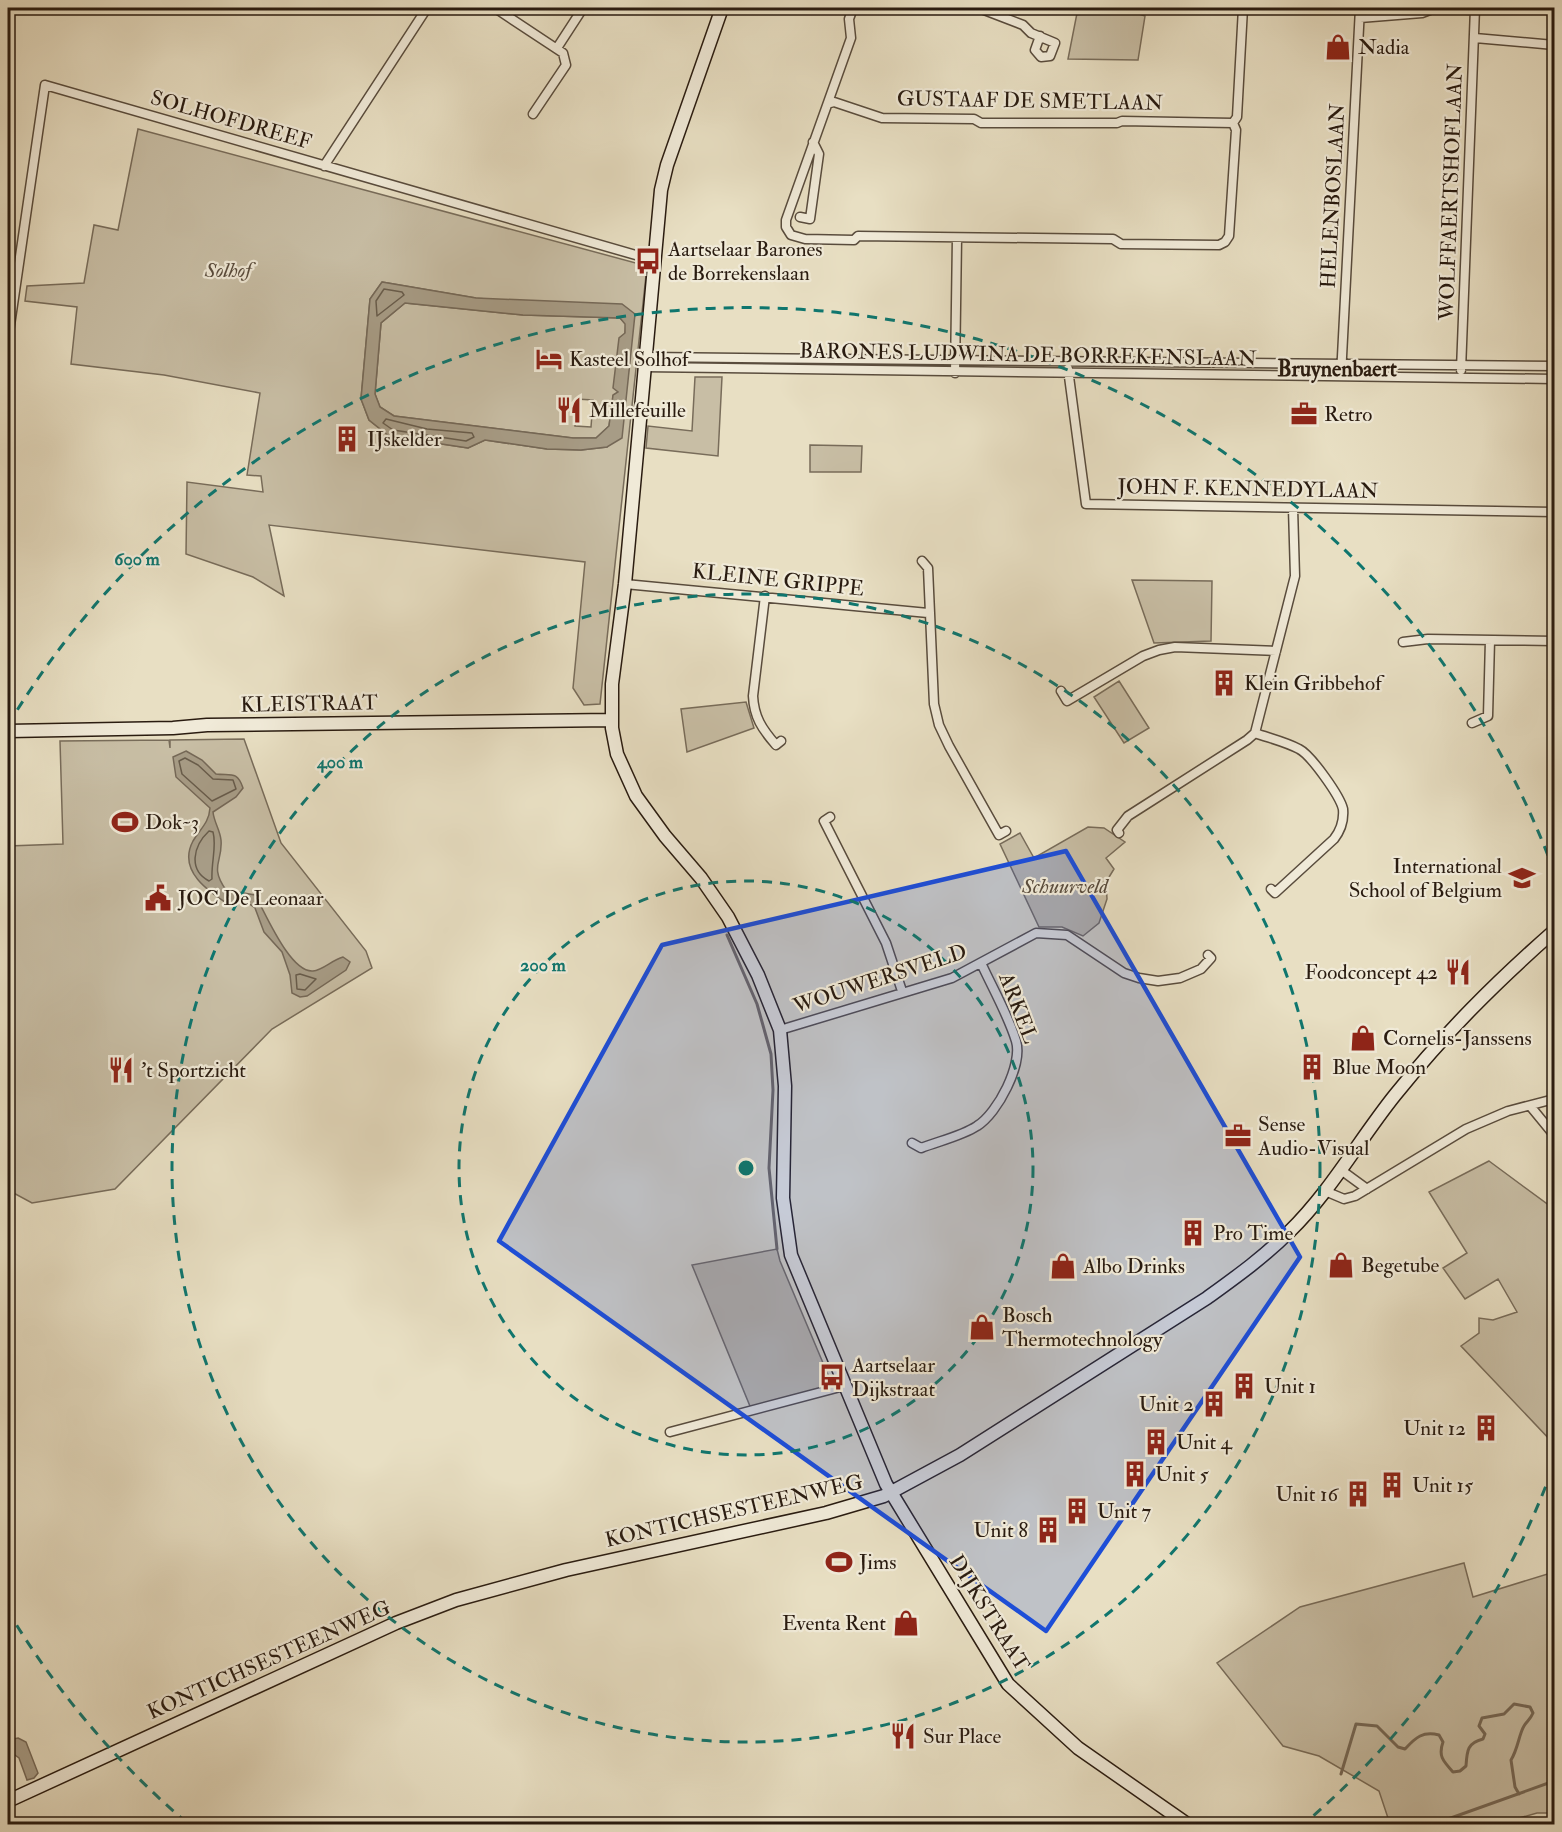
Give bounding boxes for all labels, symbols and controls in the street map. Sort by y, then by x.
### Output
shop icon: Nadia [1323,32,1353,62]
place label: Nadia [1358,34,1410,61]
street label: WOLFFAERTSHOFLAAN [1433,63,1469,322]
street label: SOLHOFDREEF [147,84,315,156]
street label: GUSTAAF DE SMETLAAN [897,85,1164,117]
street label: HELENBOSLAAN [1315,103,1351,289]
place label: Aartselaar Barones de Borrekenslaan [667,236,823,287]
bus stop icon: Aartselaar Barones de Borrekenslaan [633,246,663,276]
park label: Solhof [204,257,256,284]
street label: BARONES LUDWINA DE BORREKENSLAAN [799,338,1257,372]
hotel icon: Kasteel Solhof [534,344,564,374]
place label: Kasteel Solhof [569,346,692,373]
district label: Bruynenbaert [1277,355,1398,384]
restaurant icon: Millefeuille [554,395,584,425]
place label: Millefeuille [589,397,686,424]
office icon: Retro [1289,399,1319,429]
place label: Retro [1324,401,1372,428]
building icon: IJskelder [332,424,362,454]
place label: IJskelder [367,426,442,453]
street label: JOHN F. KENNEDYLAAN [1116,473,1379,505]
text: 600 m [114,548,161,571]
street label: KLEINE GRIPPE [691,558,865,602]
building icon: Klein Gribbehof [1209,668,1239,698]
place label: Klein Gribbehof [1244,670,1385,697]
street label: KLEISTRAAT [240,689,378,719]
text: 400 m [316,751,364,774]
sports icon: Dok~3 [110,807,140,837]
place label: Dok~3 [145,809,199,836]
place label: International School of Belgium [1349,853,1503,904]
school or university icon: International School of Belgium [1507,863,1537,893]
park label: Schuurveld [1021,873,1109,900]
public building icon: JOC De Leonaar [143,883,173,913]
place label: JOC De Leonaar [177,885,324,912]
street label: WOUWERSVELD [789,938,970,1020]
text: 200 m [520,954,567,977]
restaurant icon: Foodconcept 42 [1443,957,1473,987]
place label: Foodconcept 42 [1304,959,1438,986]
street label: ARKEL [992,968,1044,1047]
shop icon: Cornelis-Janssens [1348,1023,1378,1053]
place label: Cornelis-Janssens [1383,1025,1532,1052]
building icon: Blue Moon [1297,1052,1327,1082]
place label: Blue Moon [1332,1054,1426,1081]
restaurant icon: 't Sportzicht [106,1055,136,1085]
place label: 't Sportzicht [141,1057,246,1084]
place label: Sense Audio-Visual [1257,1111,1370,1162]
office icon: Sense Audio-Visual [1223,1121,1253,1151]
centre of rings [736,1158,756,1178]
building icon: Pro Time [1178,1218,1208,1248]
place label: Pro Time [1213,1220,1294,1247]
shop icon: Begetube [1326,1250,1356,1280]
shop icon: Albo Drinks [1048,1251,1078,1281]
place label: Begetube [1361,1252,1440,1279]
place label: Albo Drinks [1082,1253,1185,1280]
place label: Bosch Thermotechnology [1002,1302,1163,1353]
shop icon: Bosch Thermotechnology [967,1312,997,1342]
place label: Aartselaar Dijkstraat [851,1352,935,1403]
bus stop icon: Aartselaar Dijkstraat [817,1362,847,1392]
building icon: Unit 1 [1229,1371,1259,1401]
place label: Unit 1 [1264,1373,1316,1400]
building icon: Unit 2 [1199,1389,1229,1419]
place label: Unit 2 [1139,1391,1194,1418]
building icon: Unit 12 [1471,1413,1501,1443]
place label: Unit 12 [1403,1415,1466,1442]
building icon: Unit 4 [1141,1427,1171,1457]
place label: Unit 4 [1176,1429,1234,1456]
building icon: Unit 5 [1120,1459,1150,1489]
place label: Unit 5 [1155,1461,1210,1488]
street label: KONTICHSESTEENWEG [603,1468,865,1554]
building icon: Unit 15 [1377,1470,1407,1500]
place label: Unit 15 [1412,1472,1474,1499]
building icon: Unit 16 [1343,1479,1373,1509]
place label: Unit 16 [1275,1481,1339,1508]
building icon: Unit 7 [1062,1496,1092,1526]
place label: Unit 7 [1097,1498,1152,1525]
building icon: Unit 8 [1033,1515,1063,1545]
place label: Unit 8 [974,1517,1028,1544]
sports icon: Jims [824,1547,854,1577]
place label: Jims [858,1549,896,1576]
street label: DIJKSTRAAT [942,1550,1036,1677]
street label: KONTICHSESTEENWEG [143,1594,395,1726]
shop icon: Eventa Rent [891,1608,921,1638]
place label: Eventa Rent [782,1610,886,1637]
restaurant icon: Sur Place [888,1721,918,1751]
place label: Sur Place [923,1723,1001,1750]

